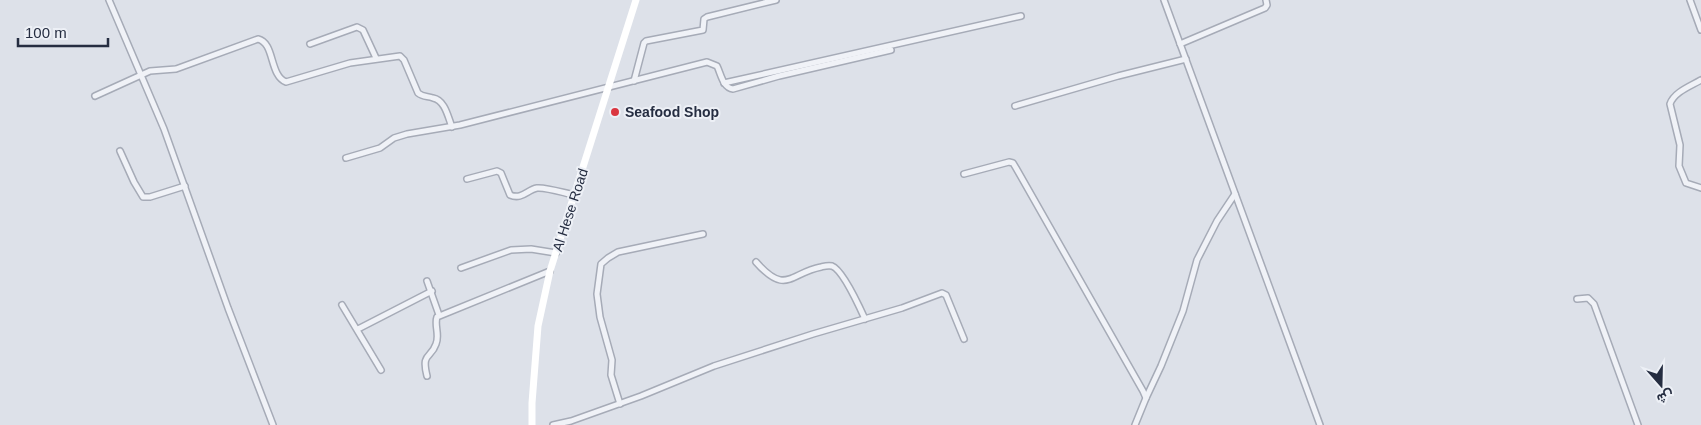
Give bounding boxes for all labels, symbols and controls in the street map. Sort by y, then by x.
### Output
scale bar [18,15,108,47]
text: 100 m [25,24,67,41]
place label: Seafood Shop [625,104,719,120]
marker: Seafood Shop [609,106,621,118]
street label: Al Hese Road [549,166,591,254]
north arrow [1636,360,1686,410]
text: ش [1654,386,1676,408]

